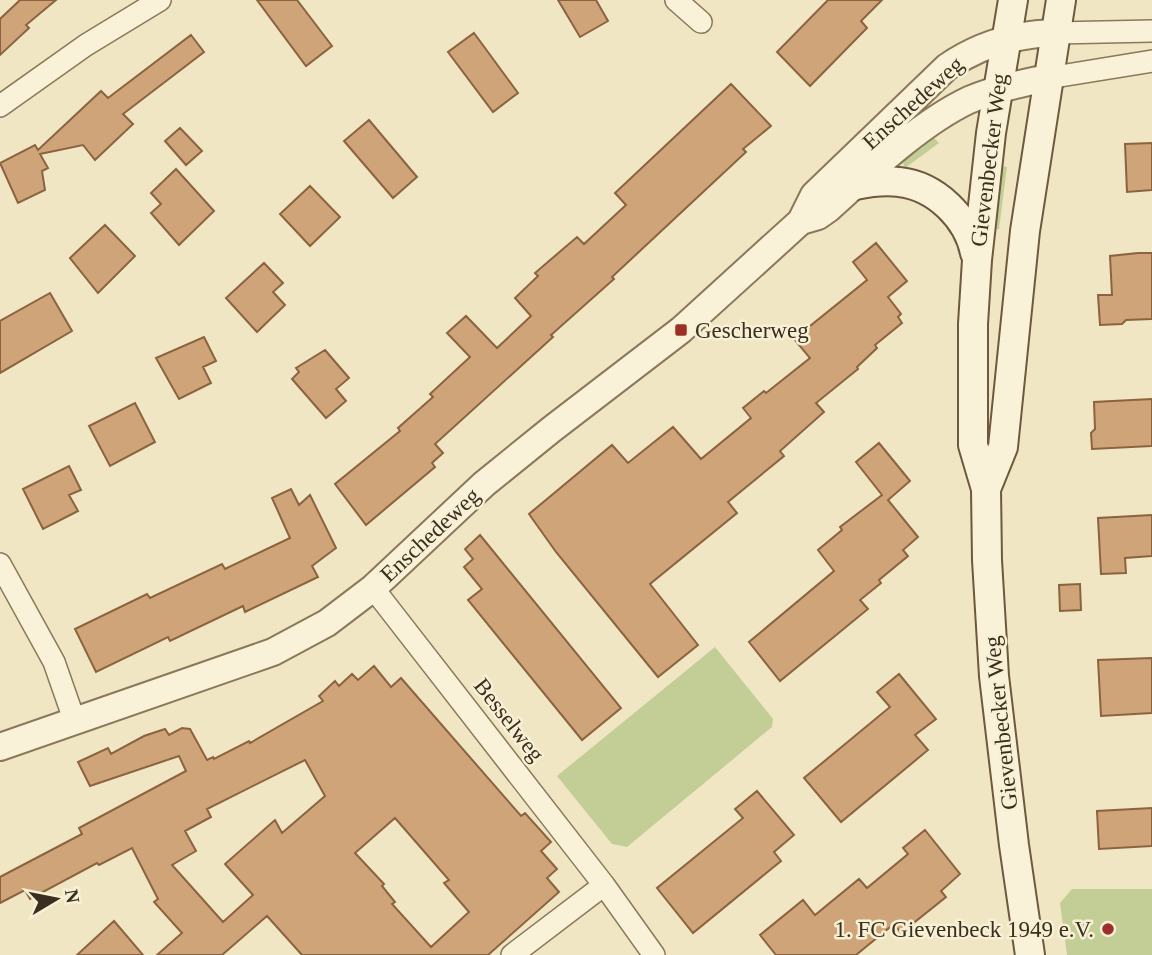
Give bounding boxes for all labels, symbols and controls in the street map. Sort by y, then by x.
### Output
street label: Enschedeweg [858,51,969,155]
street label: Gievenbecker Weg [966,71,1012,248]
place label: Gescherweg [695,318,809,343]
marker: Gescherweg [673,322,689,338]
street label: Enschedeweg [375,482,485,587]
street label: Gievenbecker Weg [979,634,1023,811]
street label: Besselweg [469,674,549,767]
north arrow [21,864,91,934]
text: N [61,888,84,905]
place label: 1. FC Gievenbeck 1949 e.V. [834,917,1094,942]
marker: 1. FC Gievenbeck 1949 e.V. [1100,921,1116,937]

